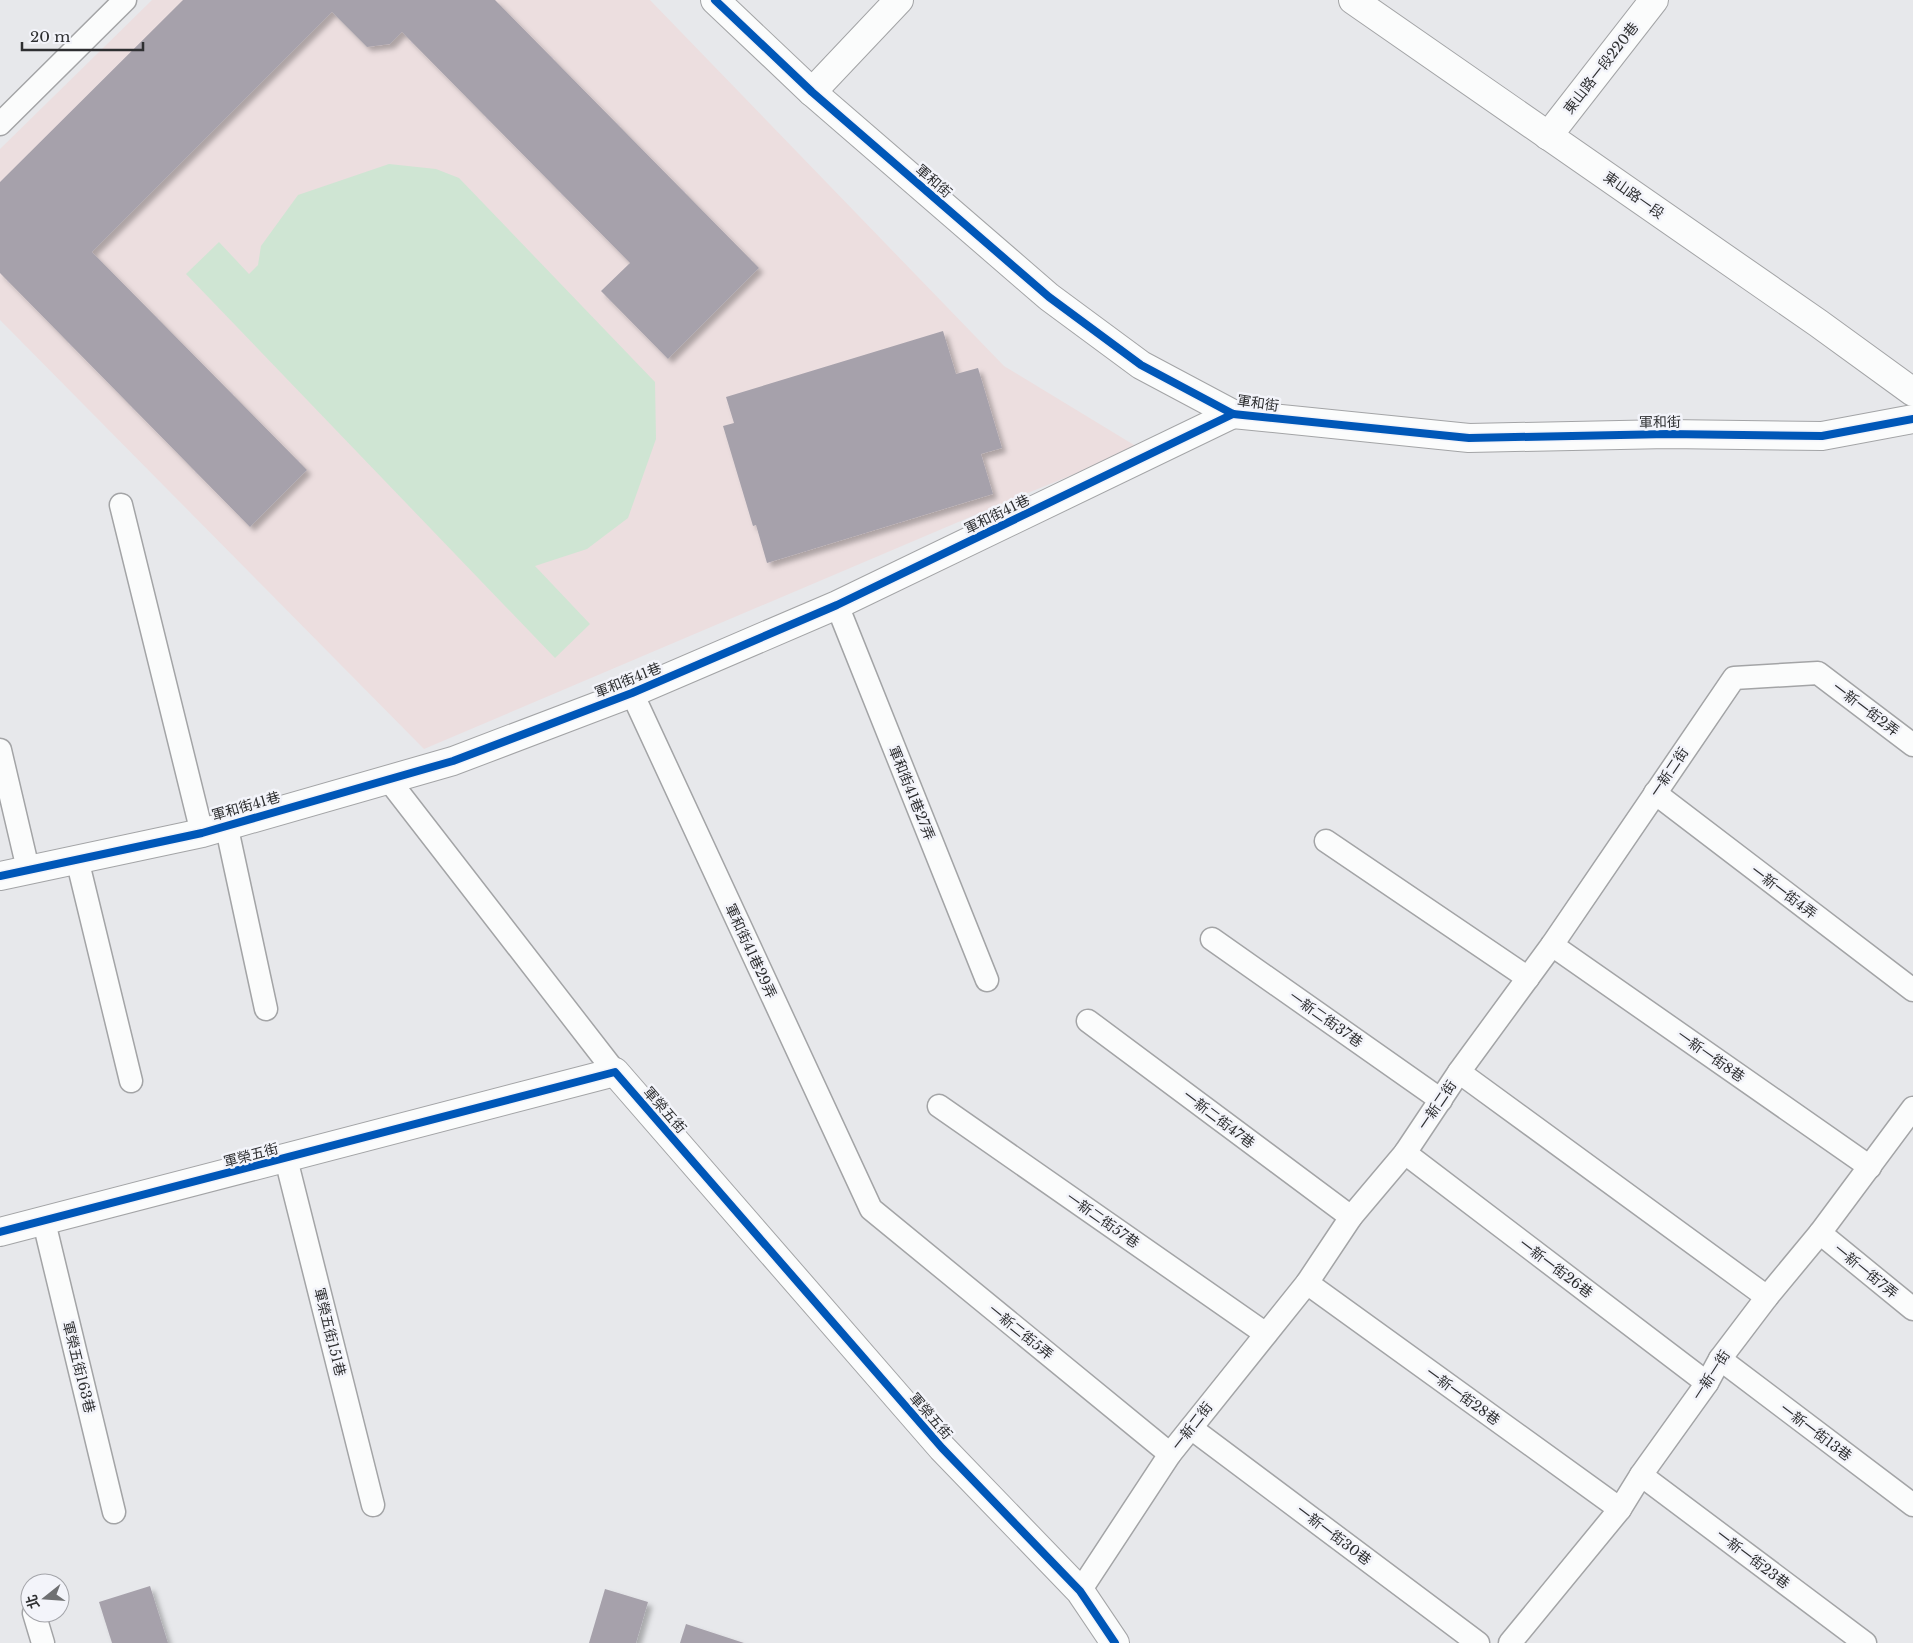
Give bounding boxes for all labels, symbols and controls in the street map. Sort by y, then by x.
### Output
street label: 東山路一段220巷 [1560,19,1642,117]
scale bar [22,20,144,52]
text: 20 m [30,27,70,46]
street label: 軍和街 [912,160,956,202]
street label: 東山路一段 [1600,168,1668,222]
street label: 軍和街 [1236,391,1280,415]
street label: 軍和街 [1639,413,1681,431]
street label: 軍和街41巷 [961,490,1033,538]
street label: 軍和街41巷 [592,658,664,702]
street label: 一新一街2弄 [1829,678,1903,740]
street label: 軍和街41巷27弄 [885,743,939,843]
street label: 一新二街 [1646,744,1692,800]
street label: 軍和街41巷 [210,788,282,824]
street label: 一新一街4弄 [1747,861,1821,923]
street label: 軍和街41巷29弄 [721,901,781,1001]
street label: 一新二街37巷 [1286,987,1366,1051]
street label: 一新一街8巷 [1674,1026,1748,1086]
street label: 一新二街 [1414,1077,1460,1133]
street label: 軍榮五街 [640,1083,690,1137]
street label: 一新二街47巷 [1180,1086,1258,1152]
street label: 軍榮五街 [222,1139,280,1171]
street label: 一新二街57巷 [1063,1188,1143,1252]
street label: 一新一街26巷 [1516,1234,1596,1302]
street label: 一新一街7弄 [1830,1240,1902,1302]
street label: 軍榮五街151巷 [310,1286,350,1378]
street label: 一新二街5弄 [985,1300,1057,1364]
street label: 軍榮五街163巷 [59,1319,99,1415]
street label: 一新一街 [1688,1347,1734,1403]
street label: 一新一街28巷 [1422,1363,1504,1429]
street label: 軍榮五街 [906,1389,956,1443]
street label: 一新二街 [1168,1398,1216,1454]
street label: 一新一街13巷 [1777,1399,1855,1465]
street label: 一新一街30巷 [1293,1501,1375,1569]
street label: 一新一街23巷 [1713,1526,1793,1592]
north arrow [20,1573,70,1623]
text: 北 [22,1592,43,1611]

